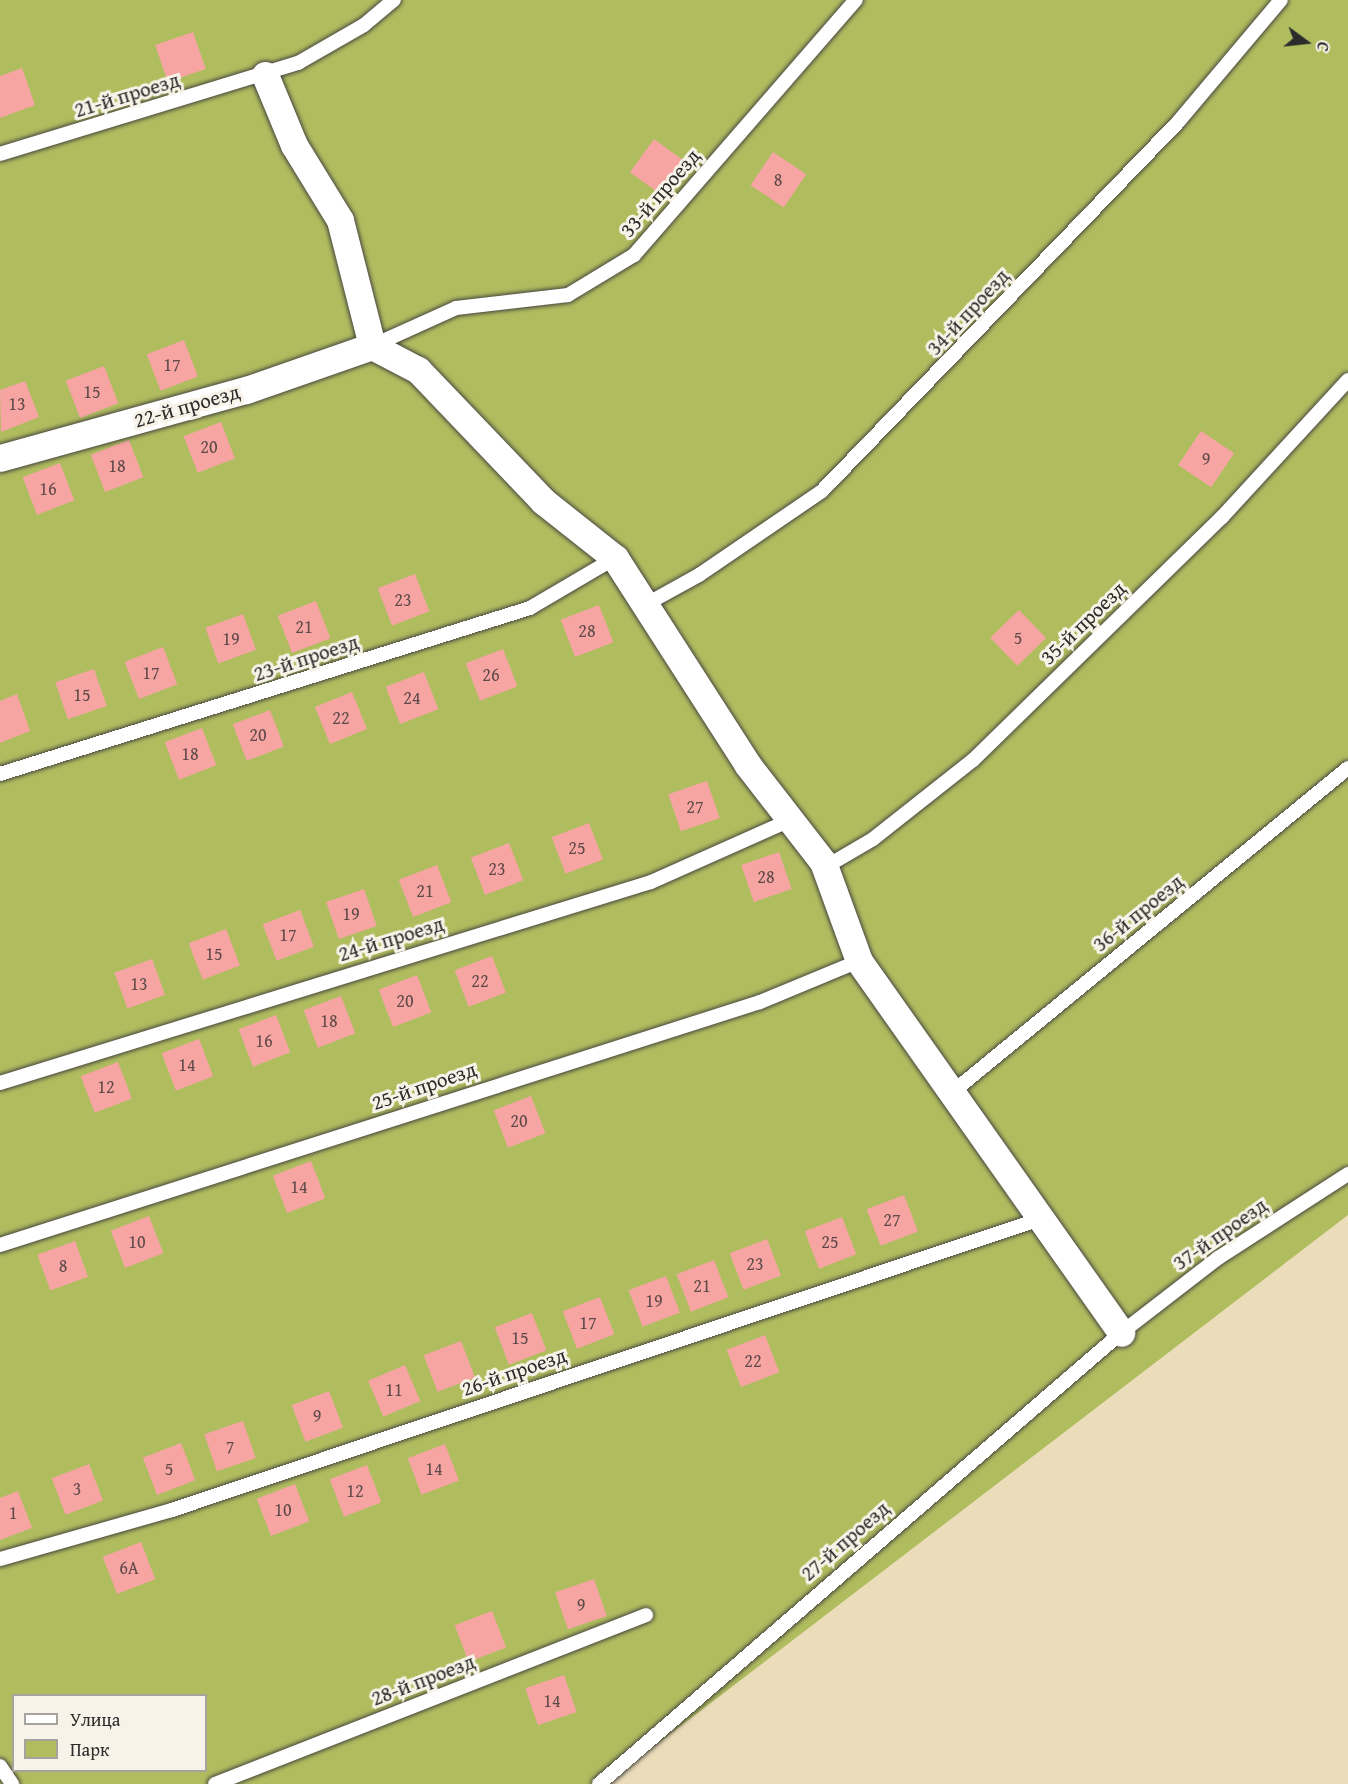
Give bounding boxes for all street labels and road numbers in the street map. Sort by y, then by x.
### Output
street label: 21-й проезд [71,67,183,123]
street label: 33-й проезд [615,144,705,242]
street label: 34-й проезд [922,264,1014,360]
street label: 22-й проезд [131,379,243,433]
street label: 35-й проезд [1035,576,1131,670]
street label: 23-й проезд [250,629,362,687]
street label: 36-й проезд [1088,869,1188,957]
street label: 24-й проезд [335,911,447,967]
street label: 25-й проезд [368,1056,480,1116]
street label: 37-й проезд [1168,1192,1272,1276]
street label: 26-й проезд [458,1342,570,1402]
street label: 27-й проезд [796,1496,894,1586]
street label: 28-й проезд [368,1649,478,1711]

